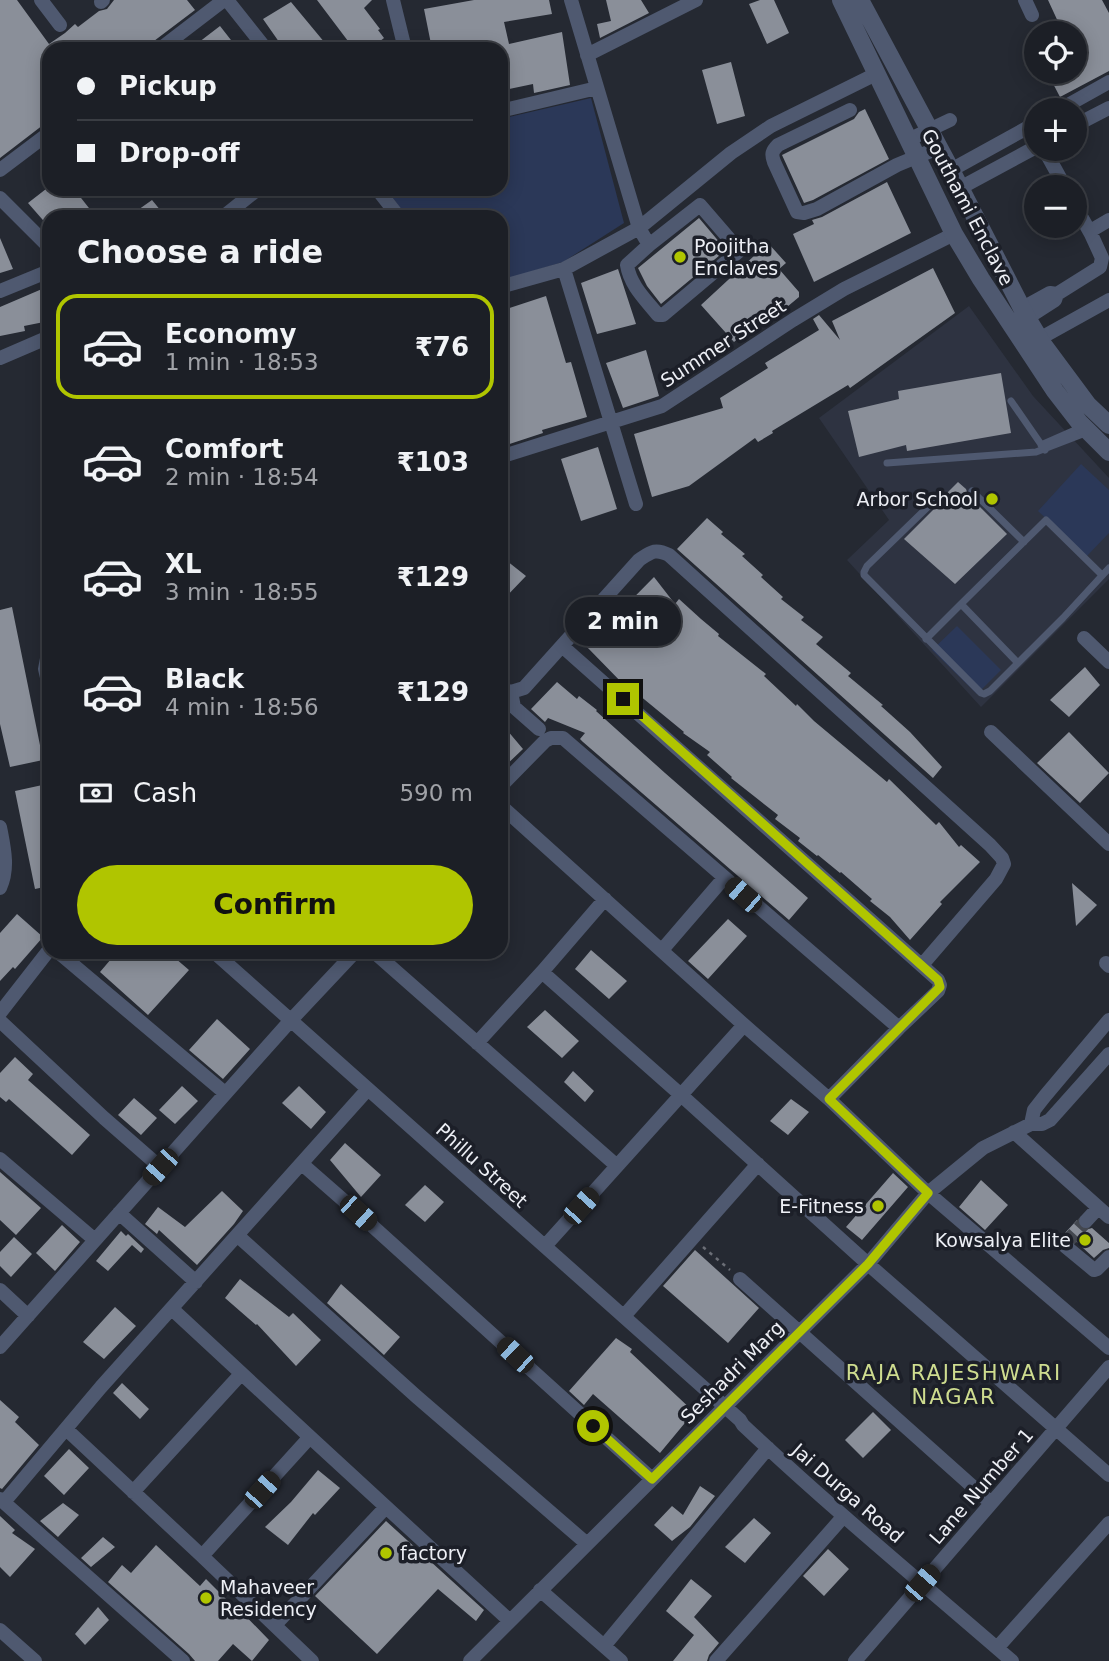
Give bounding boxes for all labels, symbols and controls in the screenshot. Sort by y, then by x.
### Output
map controls [1024,21,1087,238]
button: locate [1024,21,1087,84]
text: Pickup [119,71,217,101]
button: + [1024,98,1087,161]
street label: Gouthami Enclave [918,125,1018,289]
text: Drop-off [119,138,240,168]
button: − [1024,175,1087,238]
text: Choose a ride [77,233,323,271]
place label: Poojitha Enclaves [694,235,778,279]
marker: Poojitha Enclaves [672,249,688,265]
street label: Summer Street [656,294,790,392]
icon: car [81,315,144,378]
text: Economy [165,319,296,349]
text: ₹76 [415,332,469,362]
text: 1 min · 18:53 [165,349,319,375]
icon: car [81,430,144,493]
text: Comfort [165,434,283,464]
text: ₹103 [397,447,469,477]
text: 2 min · 18:54 [165,464,319,490]
place label: Arbor School [857,488,978,510]
marker: Arbor School [984,491,1000,507]
icon: car [81,545,144,608]
text: XL [165,549,202,579]
text: ₹129 [397,562,469,592]
text: 3 min · 18:55 [165,579,319,605]
callout: 2 min [565,598,681,646]
text: 2 min [587,608,659,634]
icon: car [81,660,144,723]
text: Black [165,664,244,694]
text: ₹129 [397,677,469,707]
route end [607,683,639,715]
text: 4 min · 18:56 [165,694,319,720]
icon: cash [77,774,115,812]
text: Cash [133,778,197,808]
text: 590 m [399,780,473,806]
button: Confirm [77,865,473,945]
car [721,873,766,917]
street label: Phillu Street [432,1118,532,1212]
car [139,1144,182,1190]
car [560,1183,603,1229]
car [336,1191,381,1235]
place label: E-Fitness [779,1195,864,1217]
marker: E-Fitness [870,1198,886,1214]
place label: Kowsalya Elite [935,1229,1071,1251]
marker: Kowsalya Elite [1077,1232,1093,1248]
street label: Seshadri Marg [676,1316,788,1428]
car [493,1333,538,1377]
district label: RAJA RAJESHWARI NAGAR [846,1361,1062,1409]
route start [577,1410,609,1442]
street label: Lane Number 1 [925,1424,1037,1548]
street label: Jai Durga Road [787,1438,908,1547]
car [241,1467,284,1513]
place label: factory [400,1542,467,1564]
marker: factory [378,1545,394,1561]
car [901,1560,944,1606]
place label: Mahaveer Residency [220,1576,317,1620]
marker: Mahaveer Residency [198,1590,214,1606]

